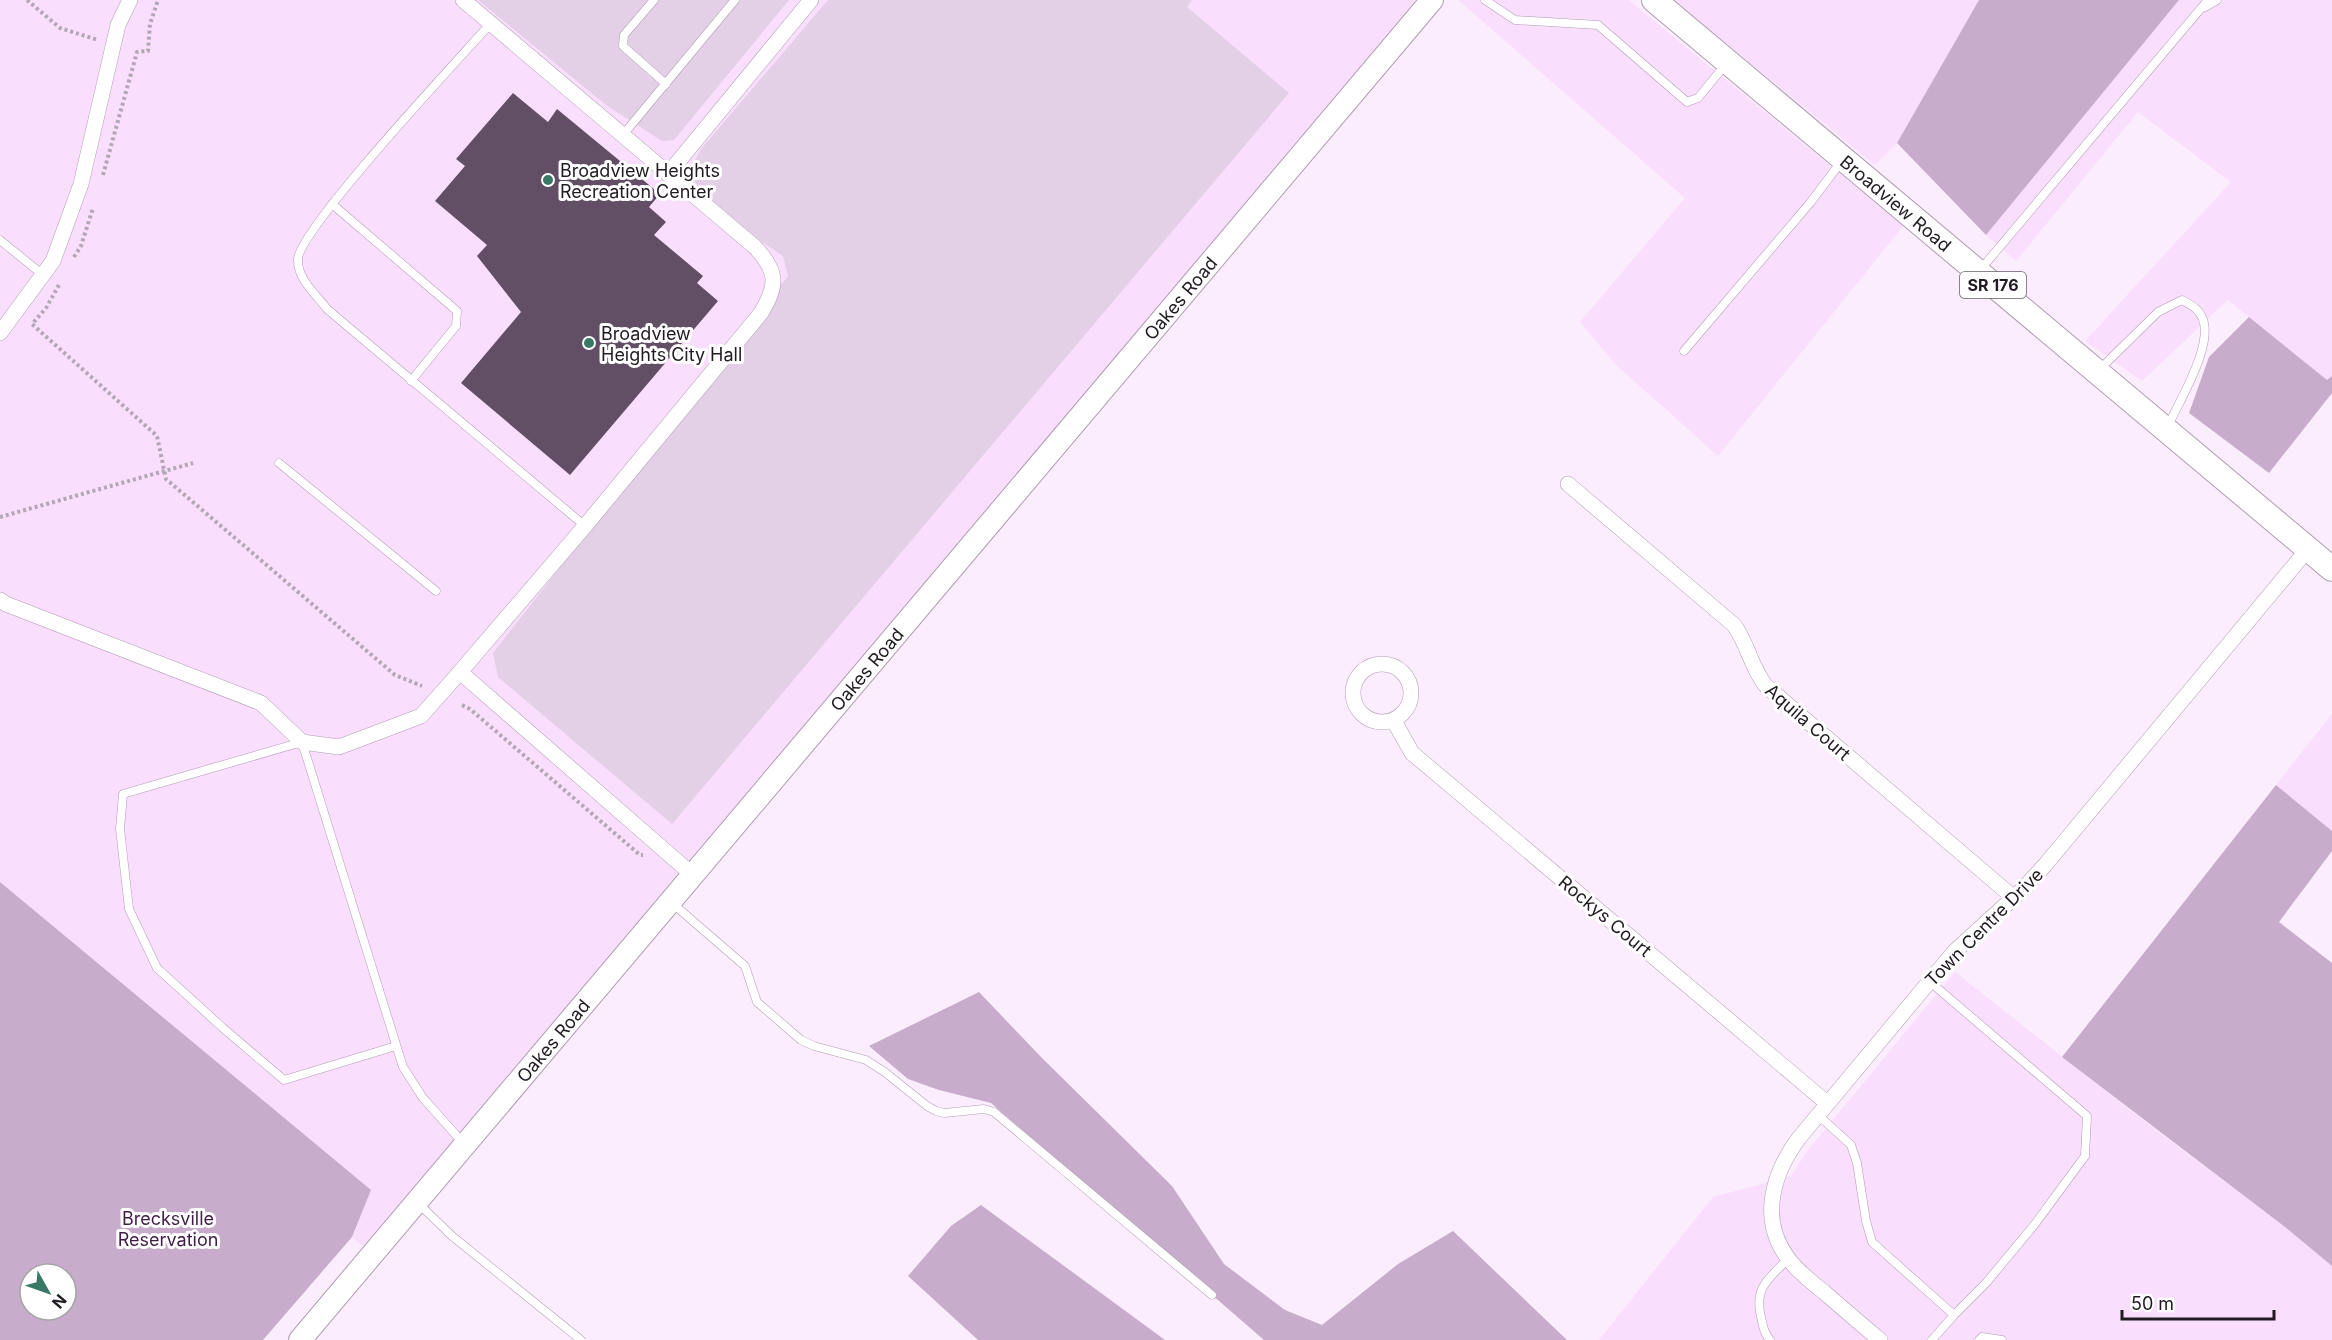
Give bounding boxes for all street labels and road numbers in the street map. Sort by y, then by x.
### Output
street label: Broadview Road [1836,151,1956,256]
street label: Oakes Road [1139,252,1221,344]
road number: SR 176 [1960,272,2026,298]
street label: Oakes Road [826,624,907,715]
street label: Aquila Court [1761,679,1855,765]
street label: Town Centre Drive [1921,864,2047,990]
street label: Rockys Court [1554,871,1656,961]
street label: Oakes Road [512,995,594,1086]

